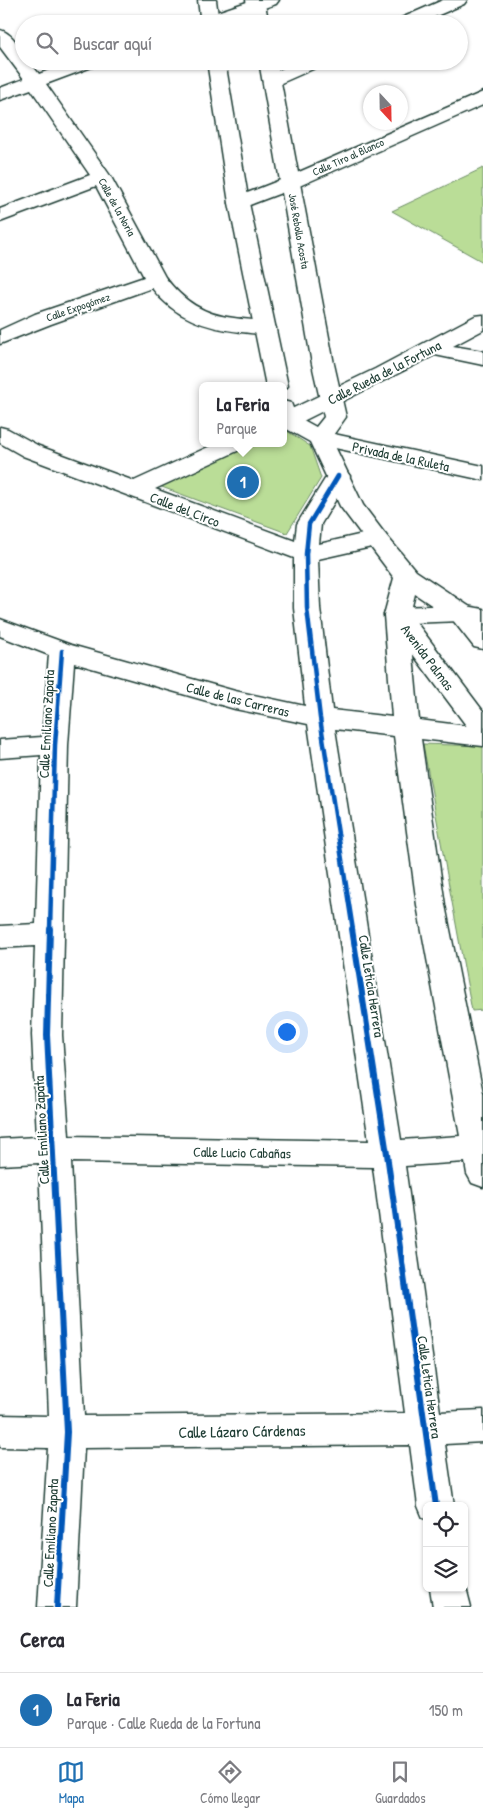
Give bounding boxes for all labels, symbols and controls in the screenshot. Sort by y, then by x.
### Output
search box [15,15,468,70]
icon: search [33,29,61,57]
text: Buscar aquí [73,30,152,56]
north arrow [363,85,408,130]
street label: Calle Tiro al Blanco [310,135,387,179]
street label: Calle de la Noria [95,176,139,239]
street label: José Rebollo Acosta [285,192,313,270]
street label: Calle Expogómez [44,289,112,324]
street label: Calle Rueda de la Fortuna [324,335,444,409]
popup [199,382,287,447]
text: La Feria [217,391,269,417]
text: Parque [217,417,257,439]
street label: Privada de la Ruleta [351,436,452,476]
pin: 1 [227,463,259,501]
street label: Calle del Circo [147,487,223,531]
street label: Avenida Palmas [397,620,459,694]
street label: Calle Emiliano Zapata [34,669,59,779]
street label: Calle de las Carreras [184,677,292,721]
street label: Calle Leticia Herrera [355,933,390,1039]
your location [274,1019,300,1045]
street label: Calle Emiliano Zapata [29,1075,54,1185]
street label: Calle Lucio Cabañas [193,1142,291,1162]
street label: Calle Leticia Herrera [413,1335,447,1440]
street label: Calle Lázaro Cárdenas [178,1419,306,1443]
street label: Calle Emiliano Zapata [38,1478,63,1588]
map controls [423,1502,468,1592]
button: locate [423,1502,468,1547]
button: layers [423,1547,468,1592]
text: Cerca [20,1625,64,1654]
text: La Feria [67,1686,120,1712]
text: 1 [33,1699,39,1721]
text: 150 m [429,1699,463,1721]
text: Parque · Calle Rueda de la Fortuna [67,1712,261,1734]
tab: Mapa [57,1758,85,1807]
tab: Cómo llegar [200,1758,260,1807]
tab: Guardados [375,1758,426,1807]

